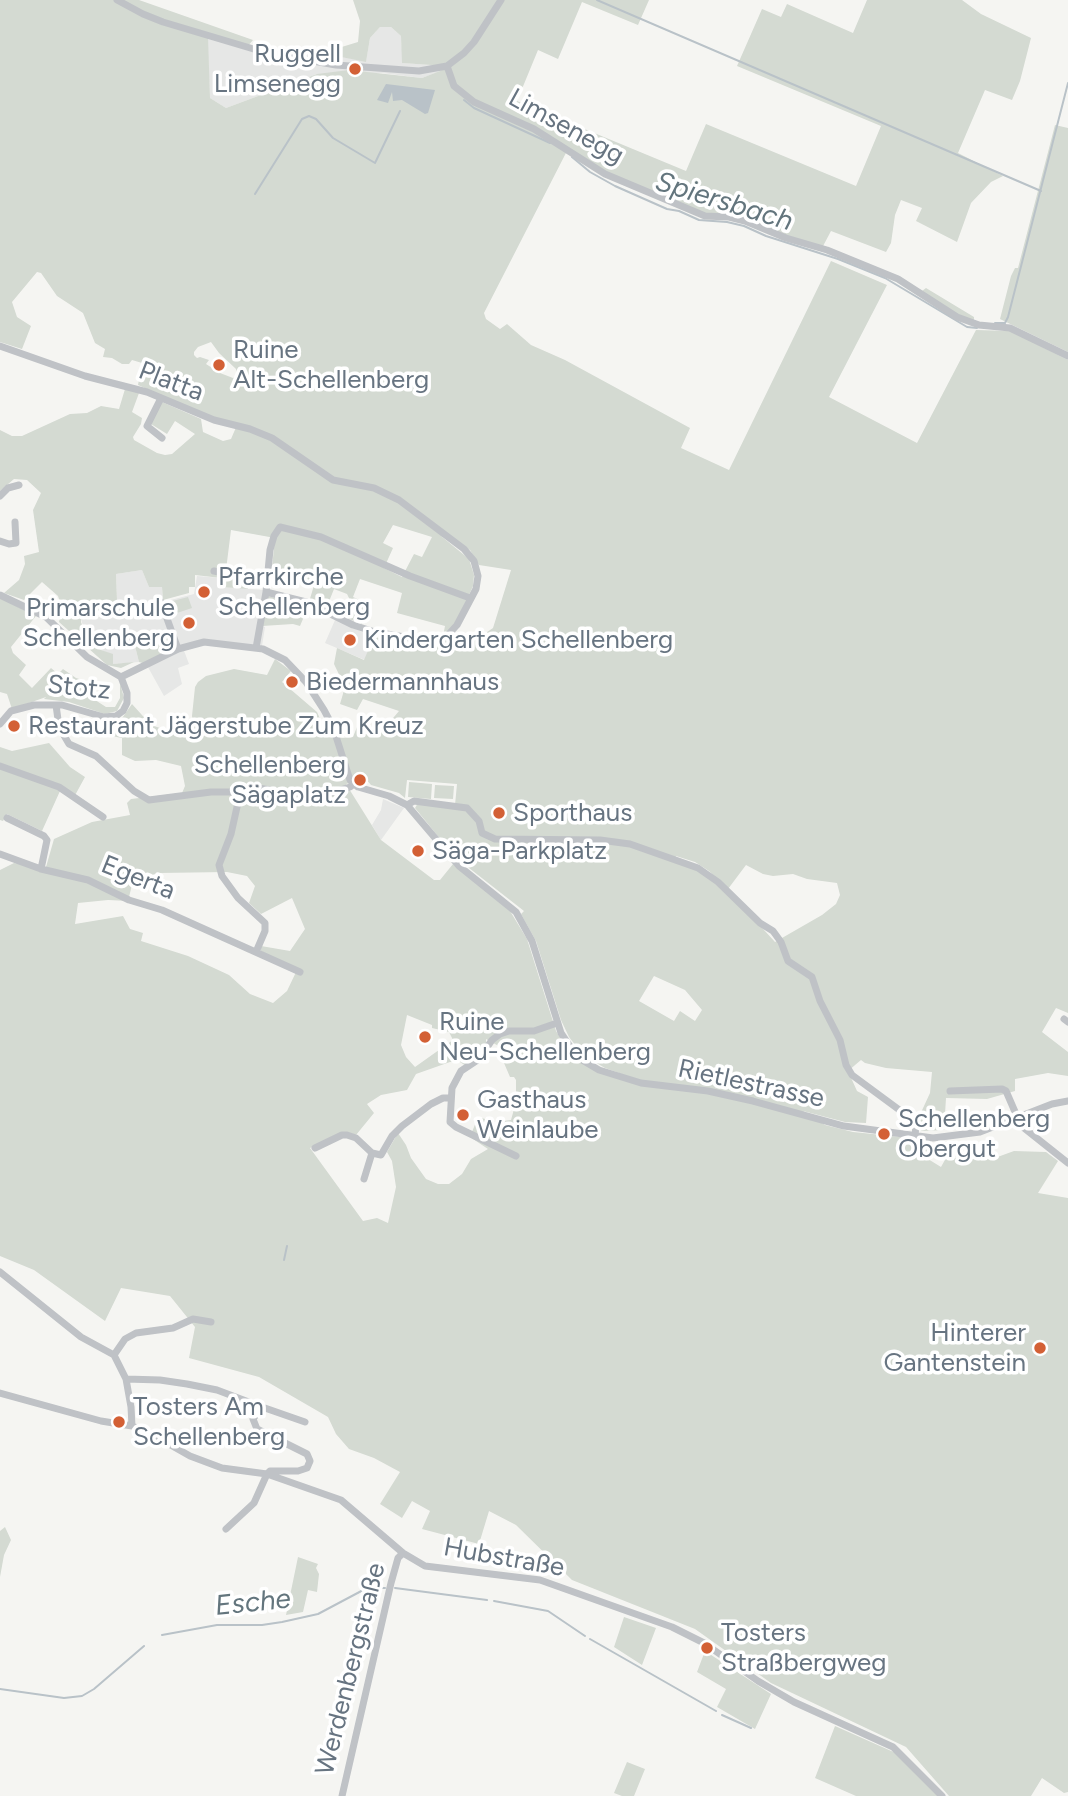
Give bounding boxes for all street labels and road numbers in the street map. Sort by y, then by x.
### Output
street label: Limsenegg [503,83,629,171]
street label: Platta [134,355,208,409]
street label: Stotz [46,669,112,707]
street label: Egerta [97,849,179,907]
street label: Rietlestrasse [675,1053,827,1115]
street label: Hubstraße [441,1532,567,1584]
street label: Werdenbergstraße [310,1560,392,1778]

